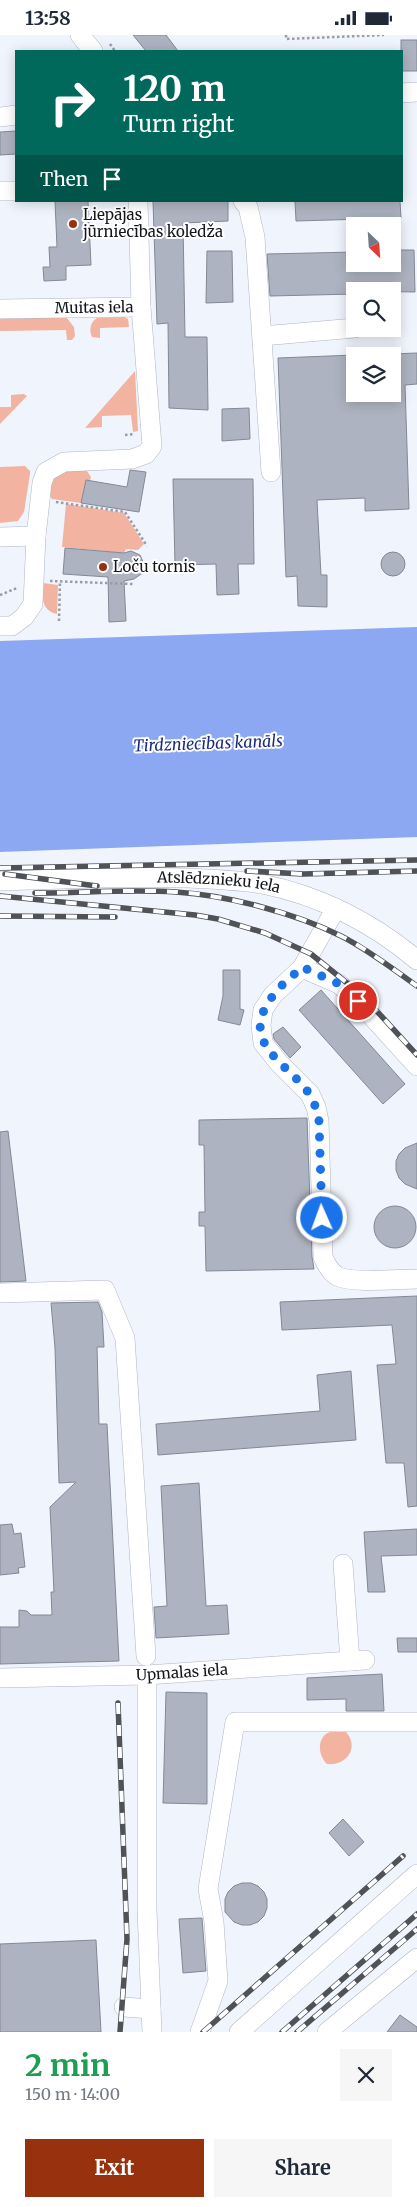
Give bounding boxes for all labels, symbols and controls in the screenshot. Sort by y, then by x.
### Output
text: 13:58 [25,6,71,30]
text: 120 m [123,67,226,111]
icon: right [40,70,105,135]
text: Turn right [123,110,234,138]
icon: arrive [98,165,126,193]
text: Then [40,167,88,191]
place label: Liepājas jūrniecības koledža [82,205,223,241]
north arrow [346,217,401,273]
map controls [346,217,401,402]
marker: Liepājas jūrniecības koledža [67,218,79,230]
button: search [346,282,401,337]
street label: Muitas iela [54,297,134,317]
button: layers [346,347,401,402]
place label: Loču tornis [113,557,195,576]
marker: Loču tornis [97,561,109,573]
water label: Tirdzniecības kanāls [133,730,283,756]
street label: Atslēdznieku iela [156,867,283,897]
pin [337,980,379,1022]
icon: arrive [344,987,372,1015]
position arrow [295,1191,347,1243]
street label: Upmalas iela [136,1659,228,1684]
text: 2 min [25,2046,110,2084]
button: close [340,2049,392,2101]
text: 150 m · 14:00 [25,2084,120,2104]
button: Exit [25,2139,204,2197]
button: Share [214,2139,392,2197]

